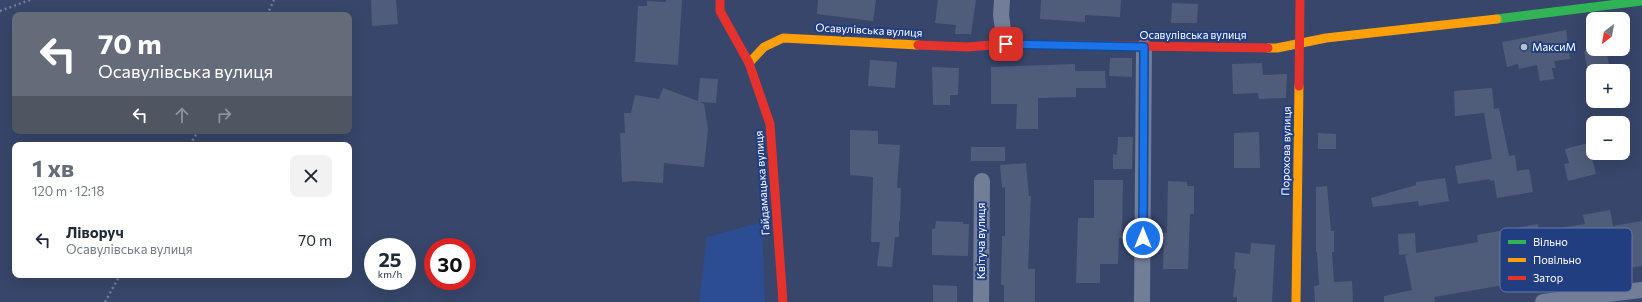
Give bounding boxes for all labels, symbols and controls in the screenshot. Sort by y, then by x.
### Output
north arrow [1586,12,1630,56]
map controls [1586,12,1630,160]
street label: Осавулівська вулиця [815,20,923,39]
text: 70 m [98,26,162,60]
pin [989,27,1023,61]
icon: left [32,28,84,80]
street label: Осавулівська вулиця [1139,28,1247,41]
icon: arrive [995,33,1017,55]
place label: МаксиМ [1532,40,1576,53]
marker: МаксиМ [1519,42,1529,52]
text: Осавулівська вулиця [98,60,273,82]
button: + [1586,64,1630,108]
icon: left [129,104,151,126]
icon: ahead [171,104,193,126]
icon: right [213,104,235,126]
street label: Порохова вулиця [1278,106,1293,196]
button: − [1586,116,1630,160]
street label: Гайдамацька вулиця [751,130,772,236]
text: 1 хв [32,153,74,182]
button: close [290,155,332,197]
text: 120 m · 12:18 [32,183,104,199]
street label: Квітуча вулиця [974,203,987,279]
position arrow [1122,217,1164,259]
text: Ліворуч [66,223,124,241]
legend [1500,228,1632,292]
icon: left [32,229,54,251]
text: 70 m [298,231,332,249]
text: Вільно [1533,235,1568,248]
speed limit sign: 30 [424,238,476,290]
text: Осавулівська вулиця [66,241,193,257]
text: 25 [378,247,402,271]
text: Повільно [1533,253,1582,266]
text: km/h [378,268,402,280]
text: Затор [1533,271,1563,284]

